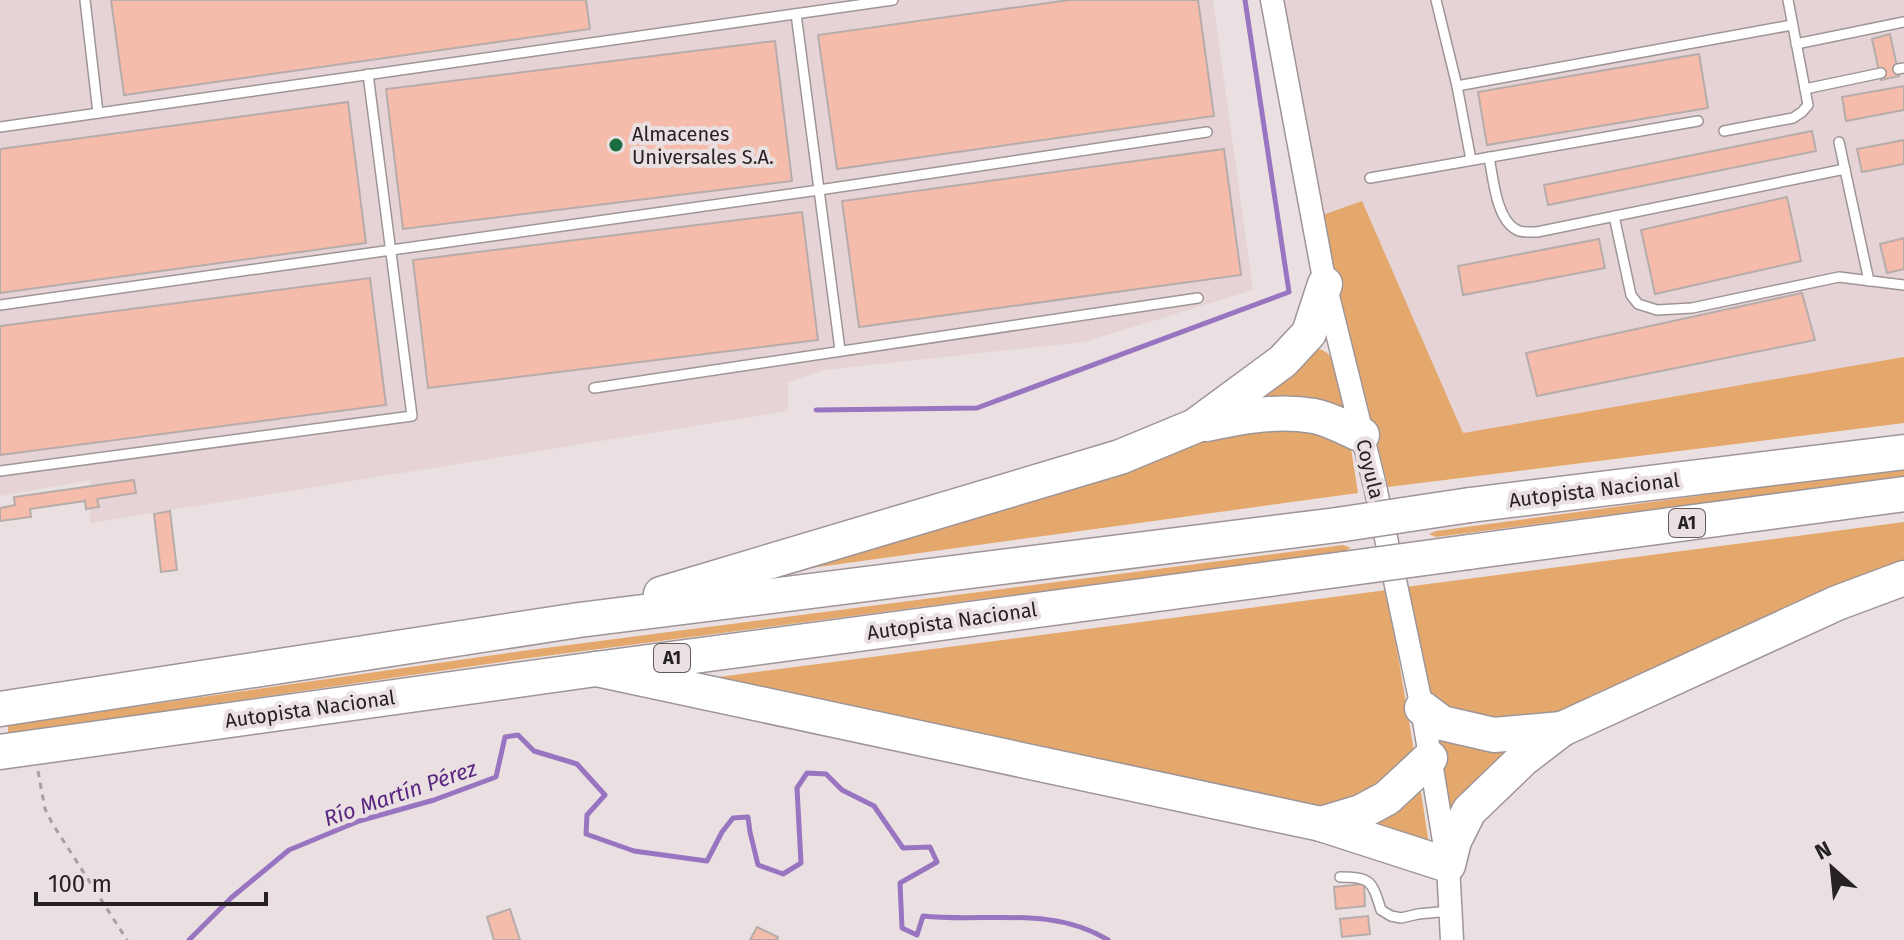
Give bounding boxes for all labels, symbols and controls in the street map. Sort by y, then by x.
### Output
place label: Almacenes Universales S.A. [632,122,774,169]
marker: Almacenes Universales S.A. [607,136,625,154]
street label: Coyula [1351,437,1389,501]
street label: Autopista Nacional [1507,468,1681,512]
road number: A1 [1669,509,1705,537]
street label: Autopista Nacional [865,597,1039,645]
road number: A1 [654,644,690,672]
street label: Autopista Nacional [223,685,397,733]
water label: Río Martín Pérez [320,755,481,832]
north arrow [1792,828,1872,908]
text: N [1811,835,1836,866]
scale bar [36,856,266,906]
text: 100 m [48,870,112,898]

